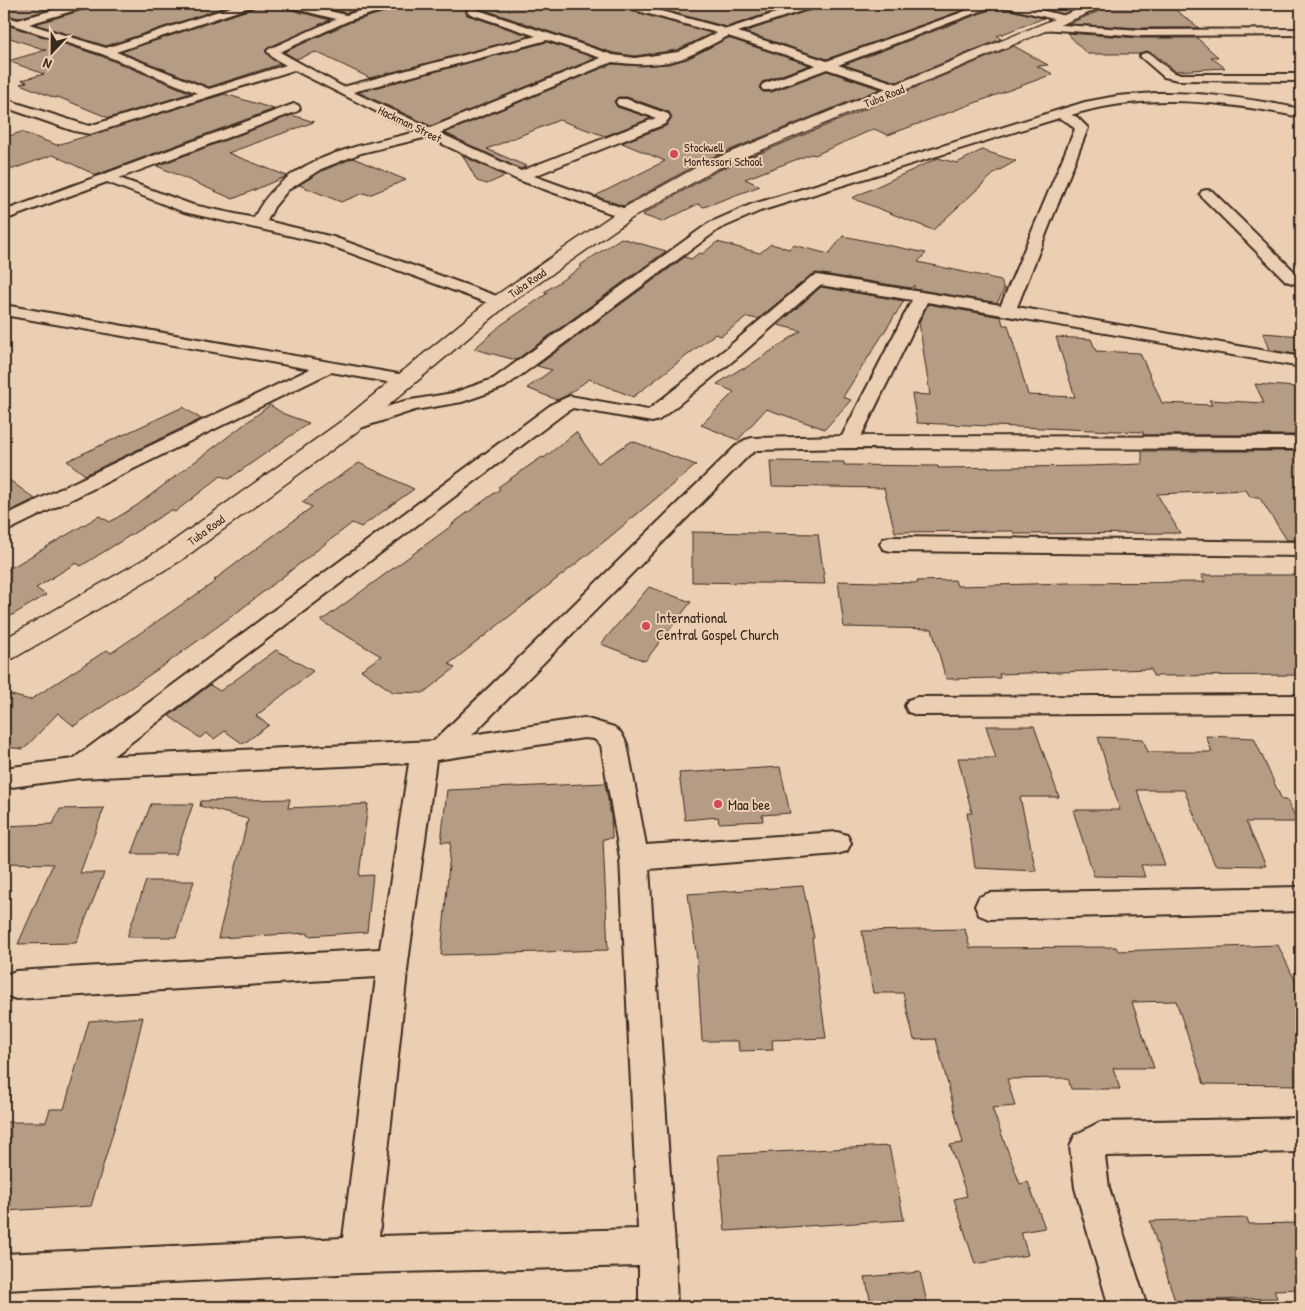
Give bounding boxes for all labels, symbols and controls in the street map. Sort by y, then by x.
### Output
north arrow [28,28,78,78]
text: N [39,54,54,75]
street label: Tuba Road [861,80,907,112]
street label: Hackman Street [375,101,445,147]
place label: Stockwell Montessori School [684,139,763,170]
marker: Stockwell Montessori School [668,148,680,160]
street label: Tuba Road [505,264,550,302]
street label: Tuba Road [184,510,228,549]
place label: International Central Gospel Church [656,607,779,645]
marker: International Central Gospel Church [640,620,652,632]
place label: Maa bee [728,794,770,815]
marker: Maa bee [712,798,724,810]

